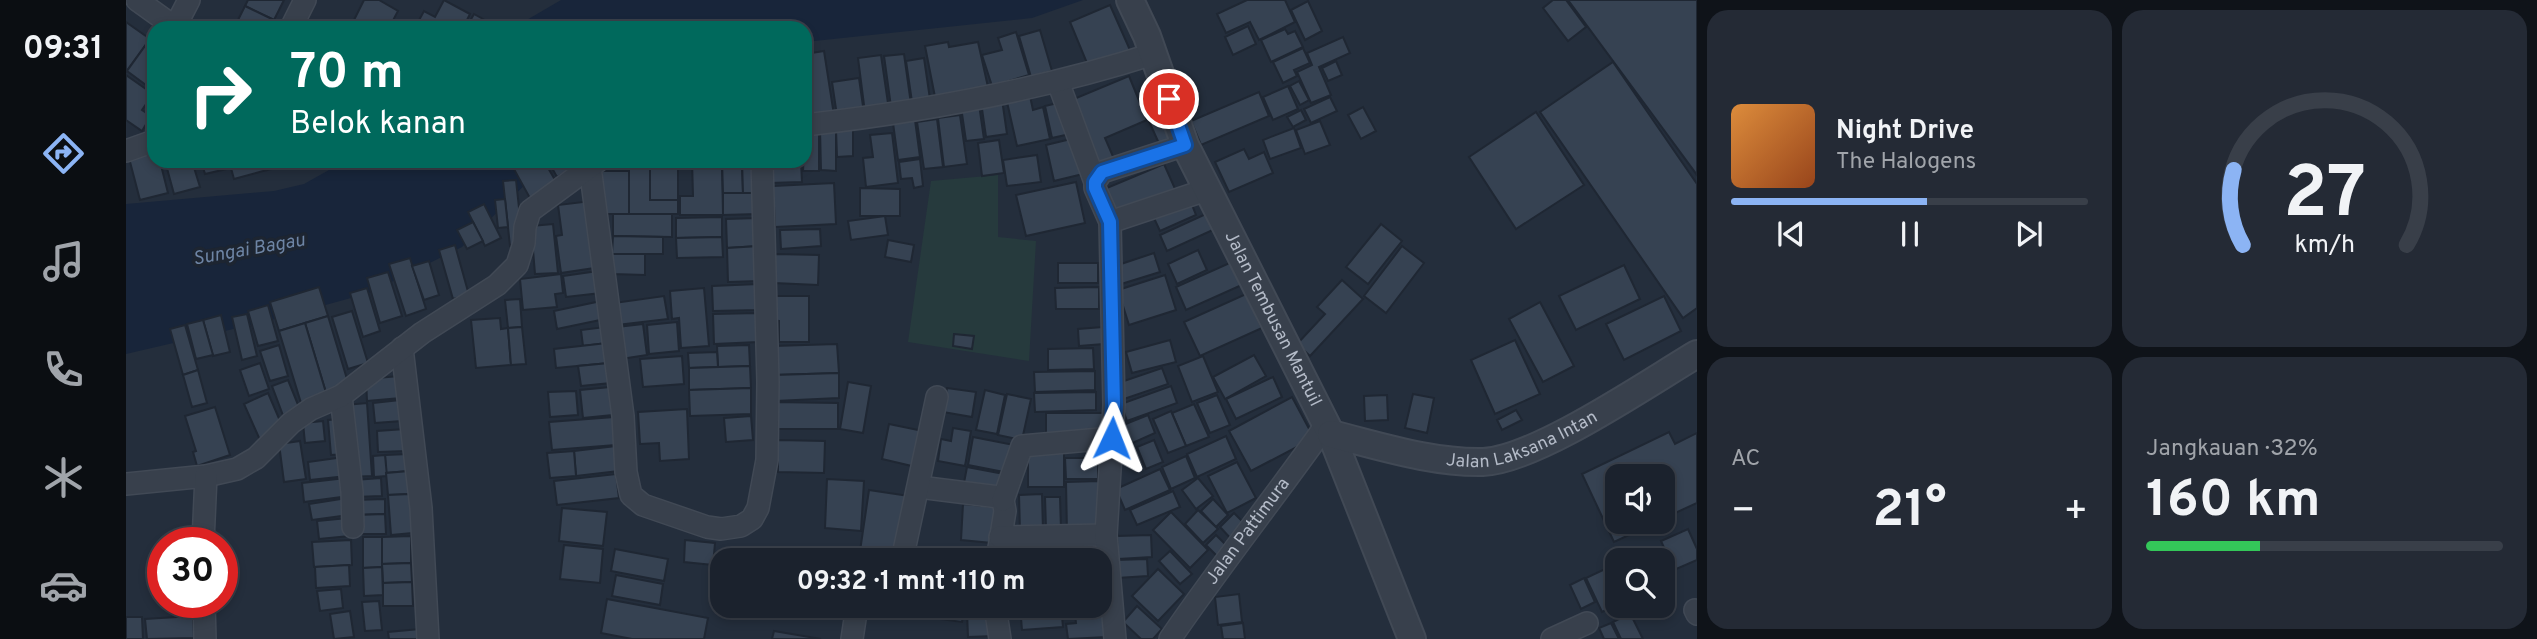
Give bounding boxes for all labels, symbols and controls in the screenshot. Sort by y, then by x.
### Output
text: 09:31 [23,30,103,70]
text: 70 m [290,44,404,106]
icon: right [175,49,266,140]
pin [1139,69,1199,129]
icon: arrive [1150,80,1188,118]
text: Belok kanan [290,105,466,145]
text: Night Drive [1836,115,1974,148]
icon: directions [39,129,88,178]
text: The Halogens [1836,148,1976,177]
text: 27 [2283,151,2366,243]
icon: previous [1772,215,1810,253]
icon: pause [1891,215,1929,253]
icon: next [2010,215,2048,253]
street label: Jalan Tembusan Mantuil [1219,227,1327,410]
water label: Sungai Bagau [191,228,308,272]
text: km/h [2294,230,2355,262]
icon: music [39,237,88,286]
icon: phone [39,345,88,394]
position arrow [1075,401,1149,475]
street label: Jalan Laksana Intan [1445,406,1602,474]
text: Jangkauan · 32% [2146,435,2318,464]
text: AC [1731,445,1760,474]
icon: climate [39,453,88,502]
map controls [1605,464,1675,618]
button: sound [1605,464,1675,534]
text: 160 km [2146,469,2321,535]
street label: Jalan Pattimura [1201,473,1295,589]
text: 21° [1872,479,1947,545]
text: − [1731,488,1756,537]
text: + [2063,488,2088,537]
speed limit sign: 30 [147,527,238,618]
button: search [1605,548,1675,618]
icon: car [39,561,88,610]
text: 09:32 · 1 mnt · 110 m [797,566,1025,599]

